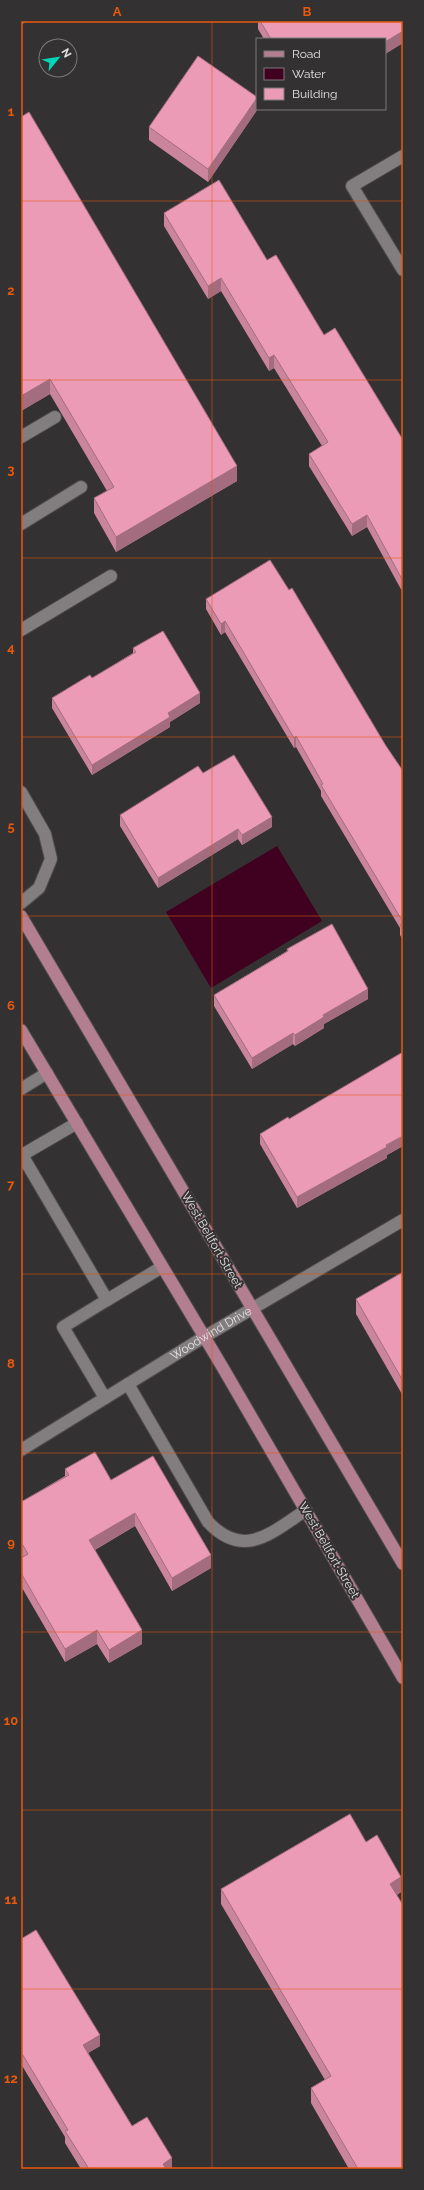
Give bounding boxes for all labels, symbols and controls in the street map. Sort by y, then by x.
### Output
text: A [113,4,122,19]
text: B [303,4,312,19]
north arrow [38,38,78,78]
legend [256,38,386,110]
text: N [58,46,74,60]
text: Road [292,47,321,61]
text: Water [292,67,326,81]
text: Building [292,87,338,101]
text: 1 [8,104,15,119]
text: 2 [7,283,15,298]
text: 3 [7,462,15,477]
text: 4 [7,640,15,655]
text: 5 [7,819,15,834]
text: 6 [7,998,15,1013]
text: 7 [7,1177,15,1192]
street label: West Bellfort Street [179,1189,245,1291]
street label: Woodwind Drive [168,1304,254,1363]
text: 8 [7,1356,15,1371]
street label: West Bellfort Street [296,1499,362,1601]
text: 9 [7,1535,15,1550]
text: 10 [4,1713,18,1728]
text: 11 [5,1892,18,1907]
text: 12 [4,2071,18,2086]

